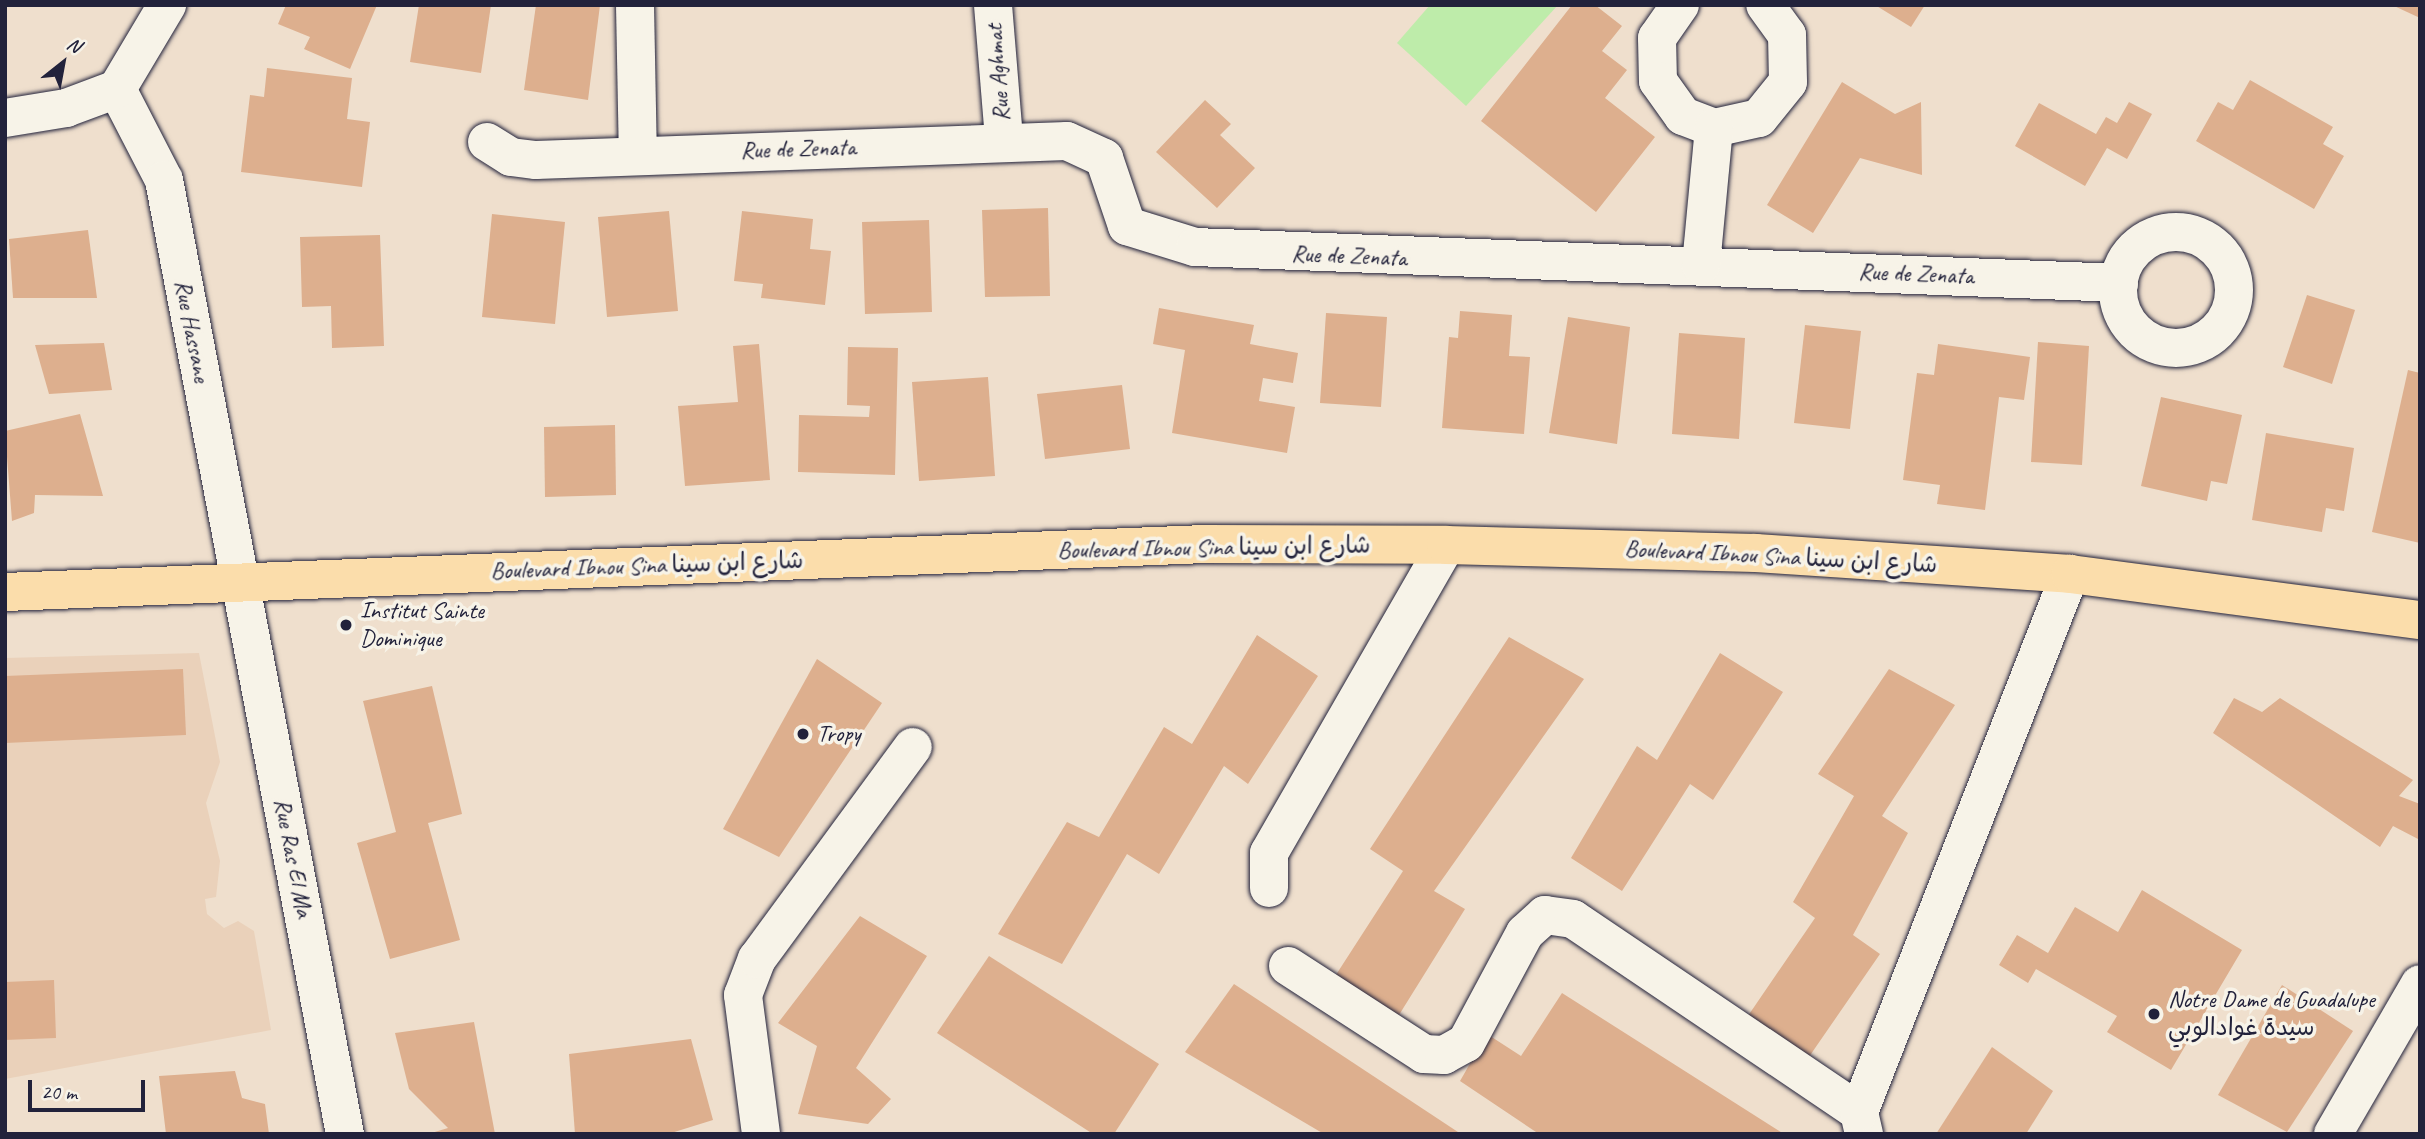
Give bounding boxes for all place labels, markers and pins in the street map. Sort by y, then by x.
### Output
place label: Institut Sainte Dominique [360,597,484,653]
marker: Institut Sainte Dominique [338,617,354,633]
place label: Tropy [817,720,860,748]
marker: Tropy [795,726,811,742]
place label: Notre Dame de Guadalupe سيدة غوادالوبي [2168,986,2375,1042]
marker: Notre Dame de Guadalupe سيدة غوادالوبي [2146,1006,2162,1022]

